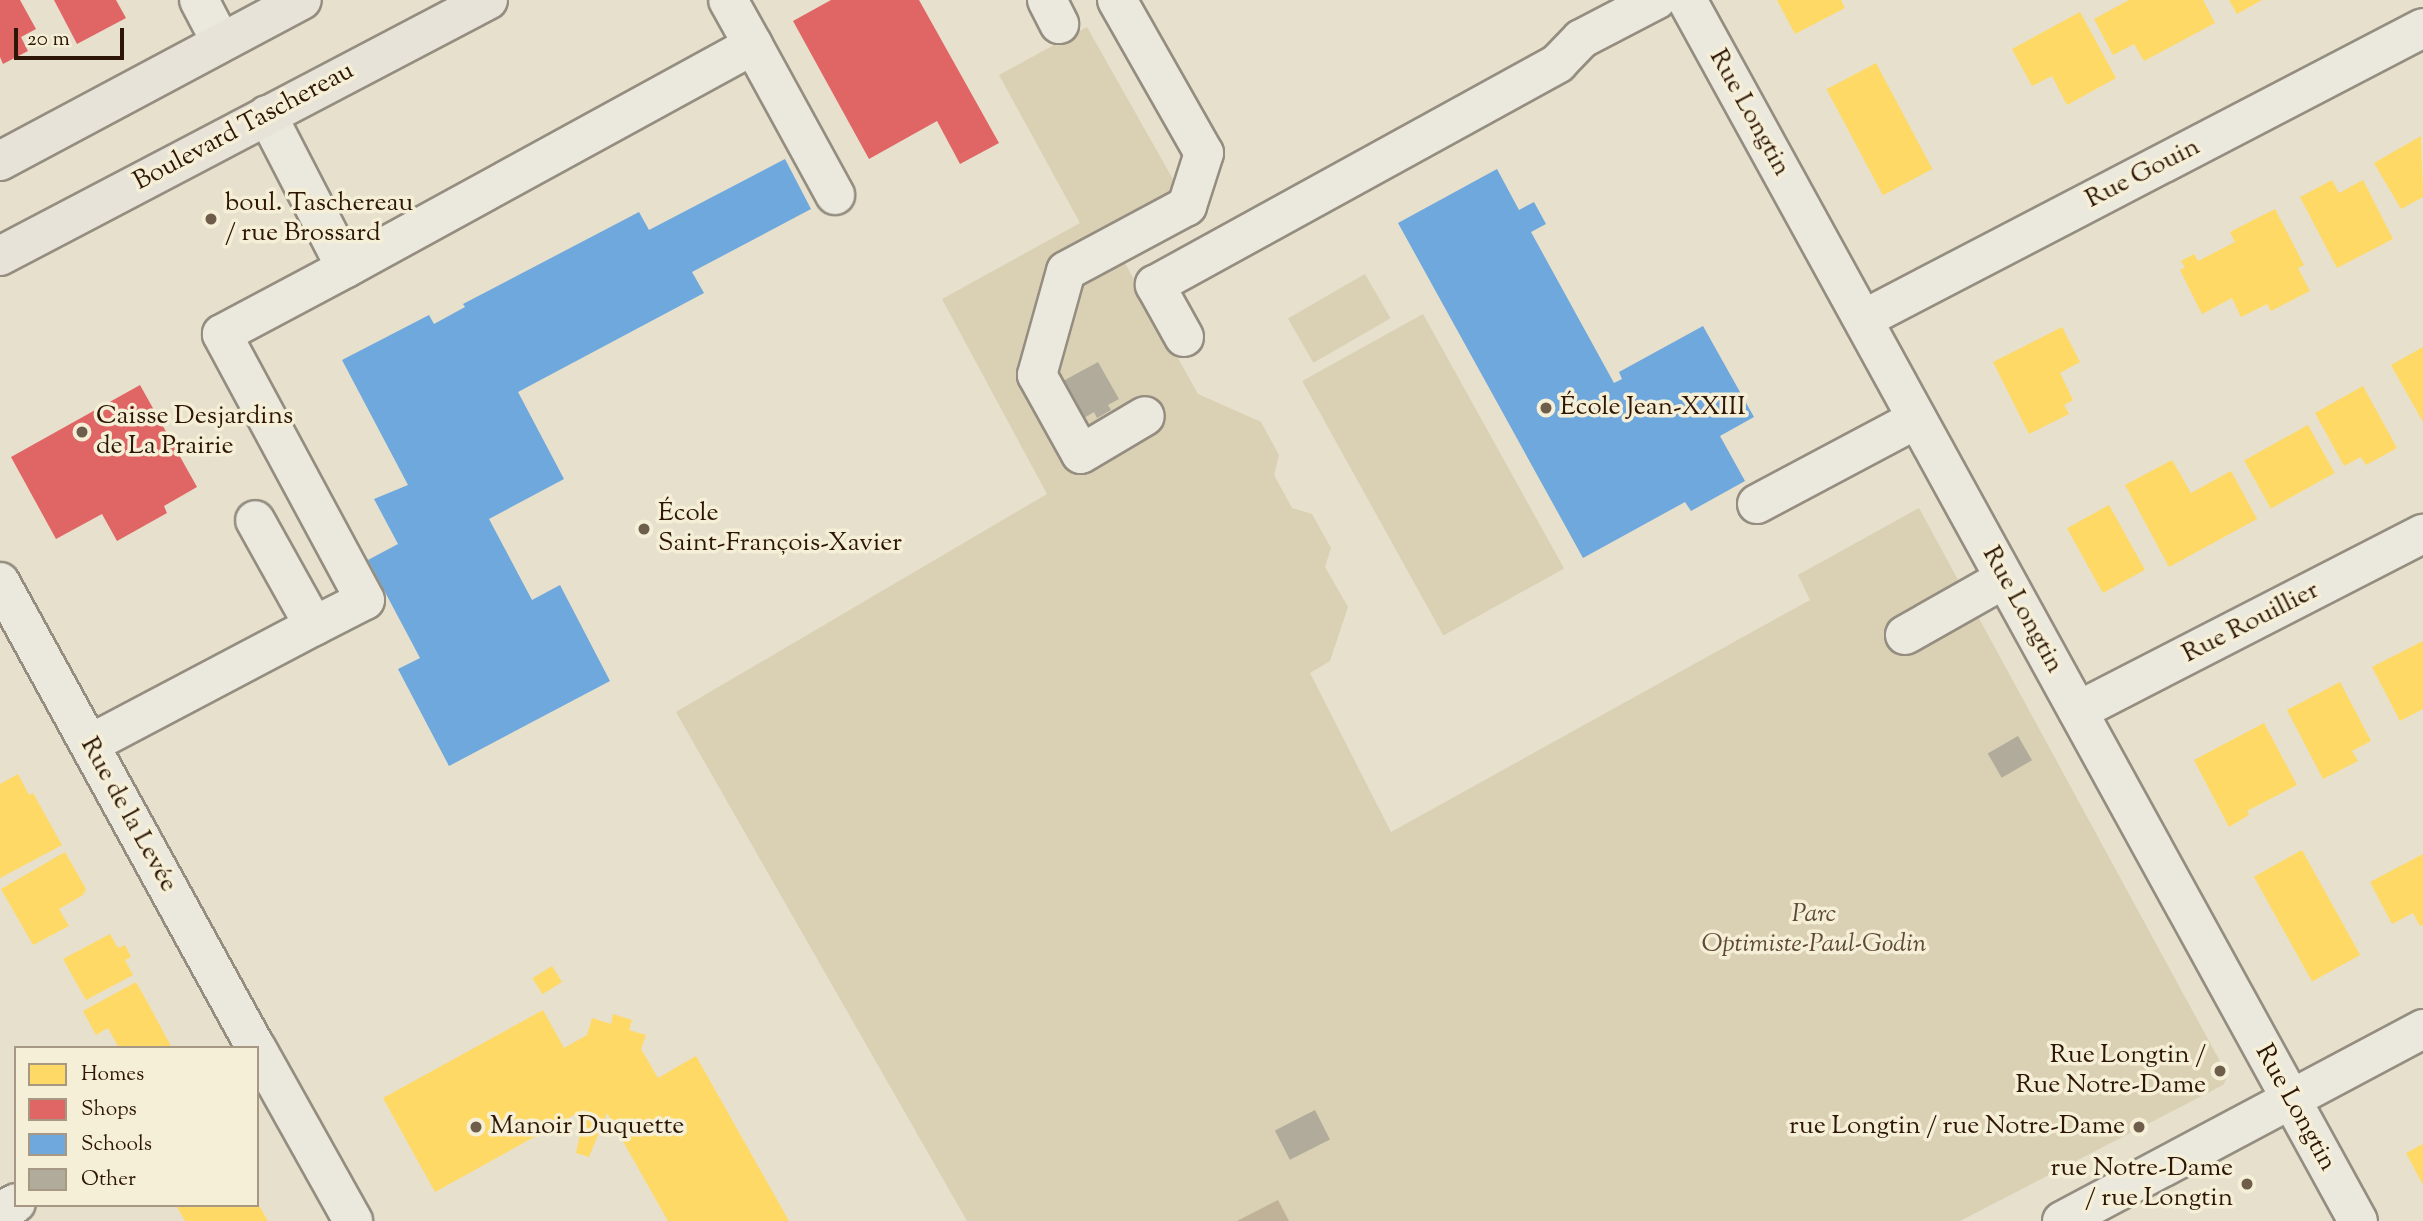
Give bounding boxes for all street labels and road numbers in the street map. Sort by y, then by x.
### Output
street label: Rue Longtin [1701,44,1797,182]
street label: Boulevard Taschereau [129,56,359,198]
street label: Rue Gouin [2081,132,2205,216]
street label: Rue Longtin [1974,541,2070,679]
street label: Rue Rouillier [2178,575,2324,671]
street label: Rue de la Levée [73,732,183,898]
street label: Rue Longtin [2247,1039,2343,1177]

